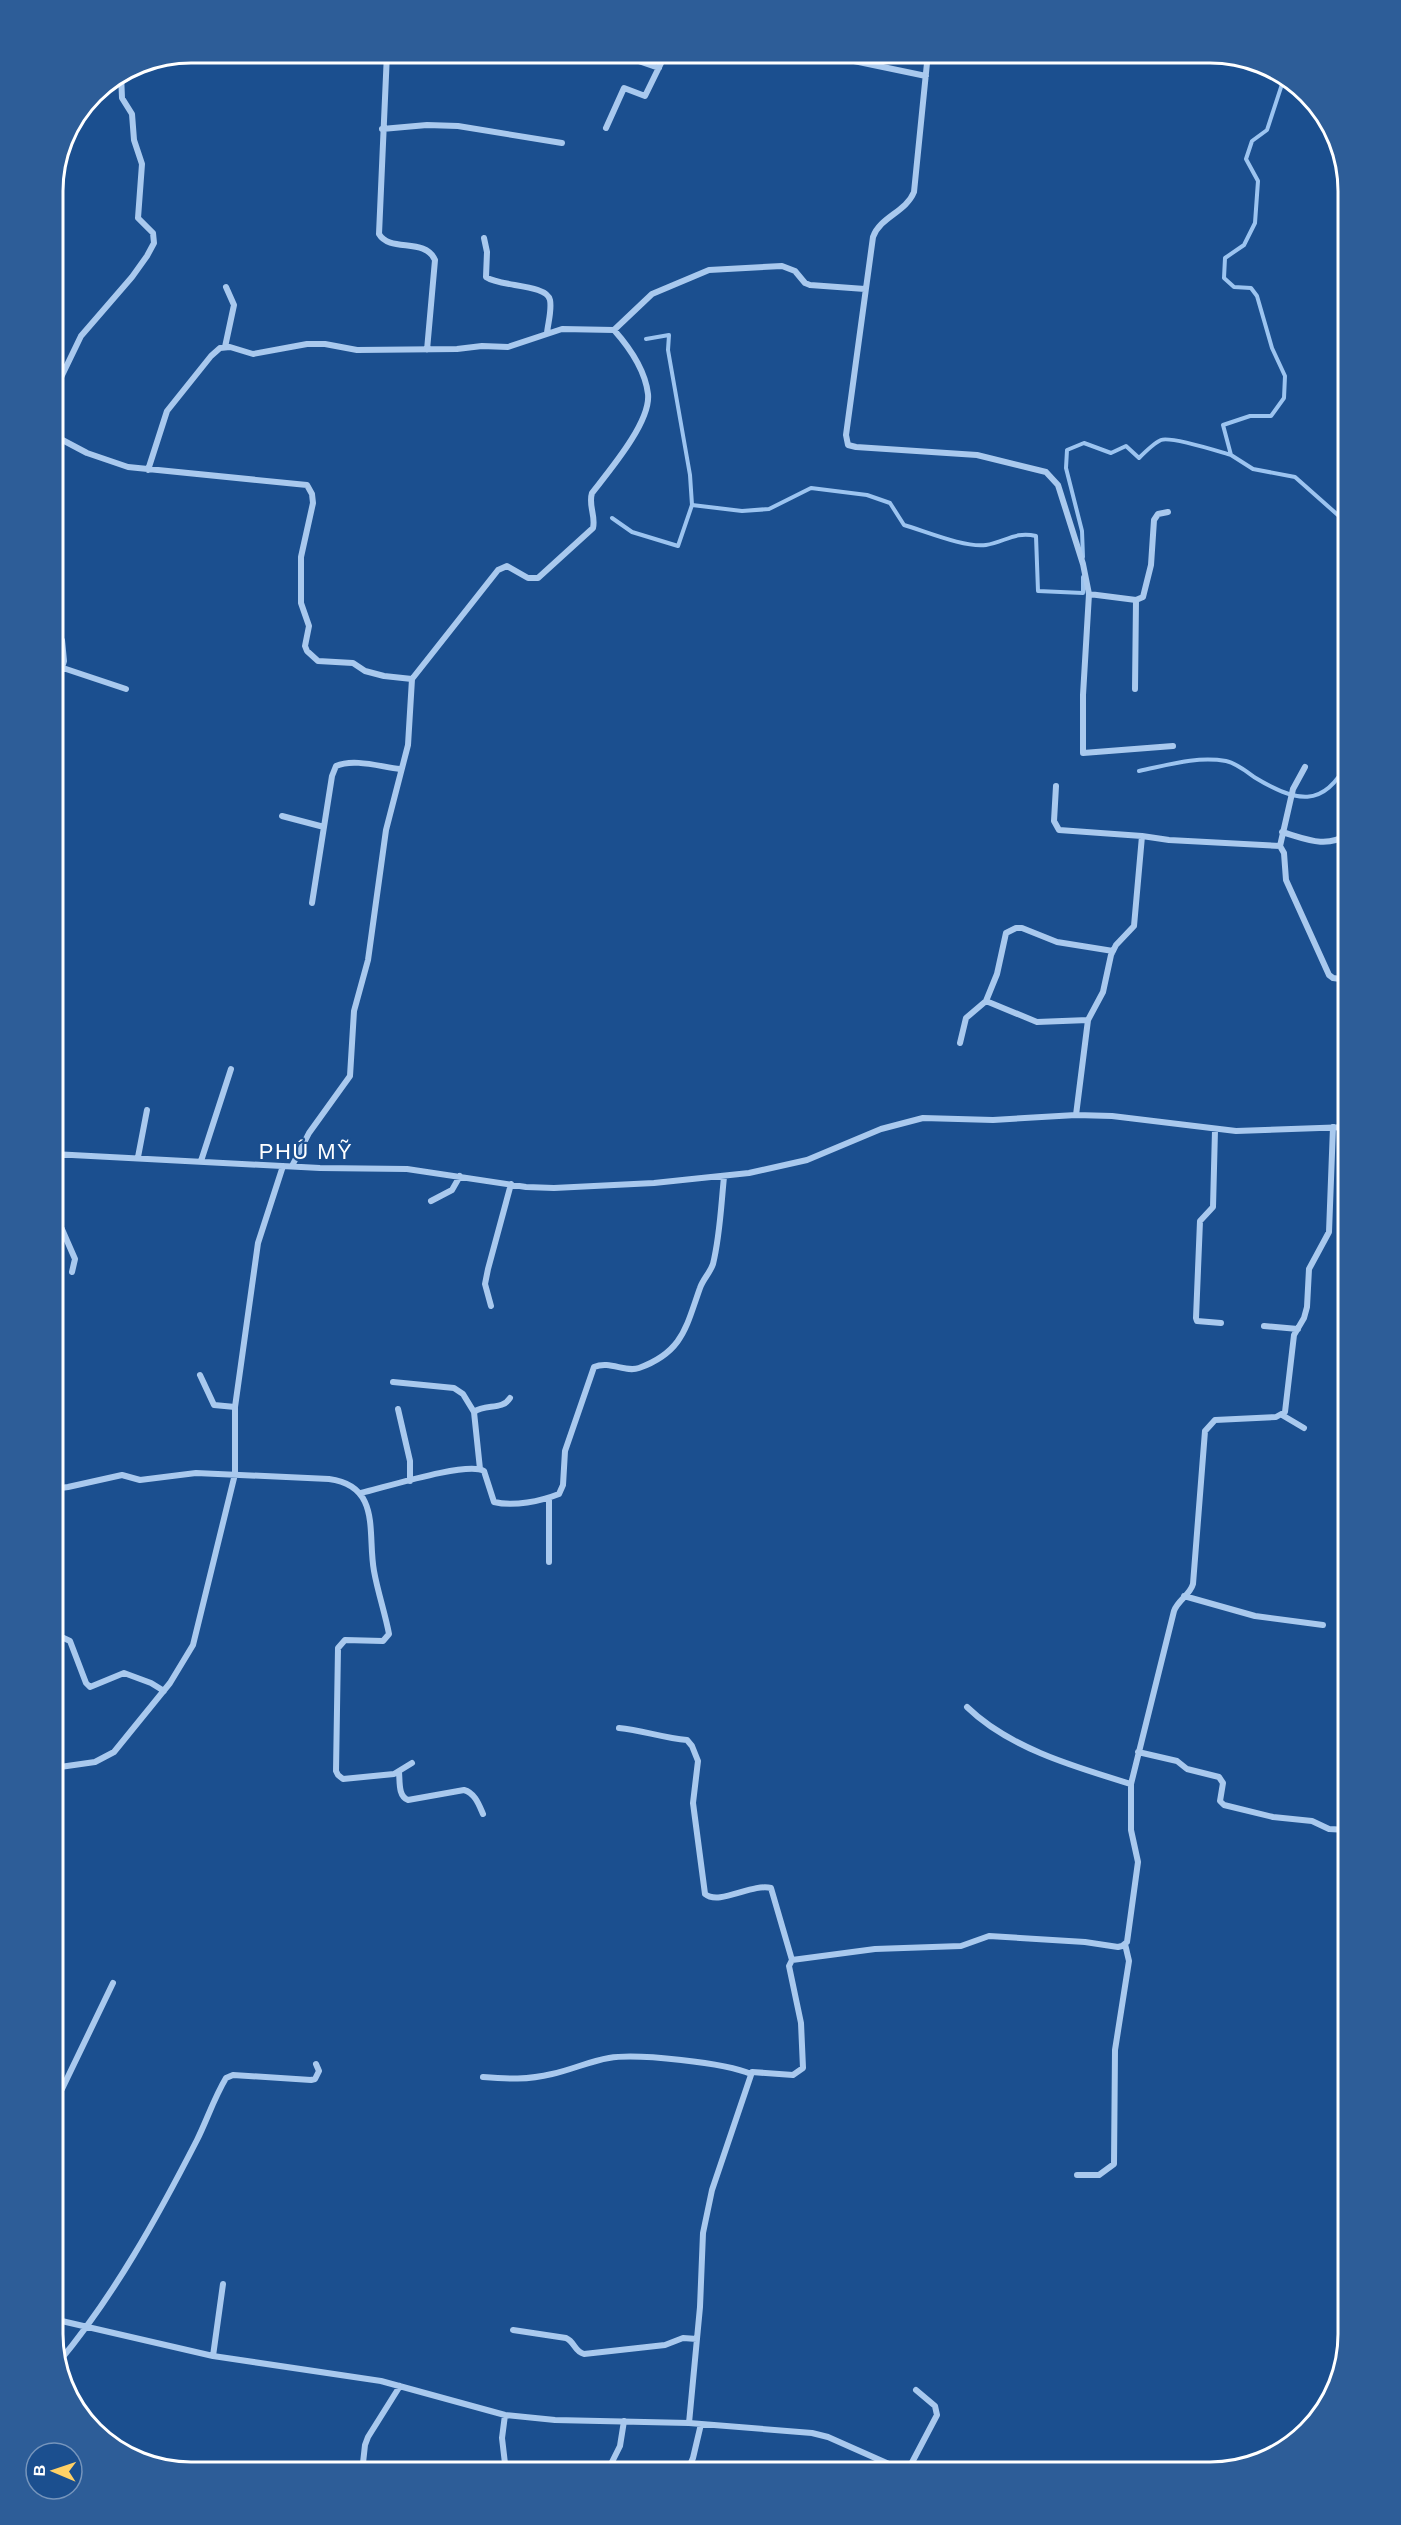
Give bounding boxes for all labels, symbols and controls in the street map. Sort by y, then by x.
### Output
district label: PHÚ MỸ [259,1139,353,1164]
north arrow [24,2441,84,2501]
text: B [31,2464,48,2477]

